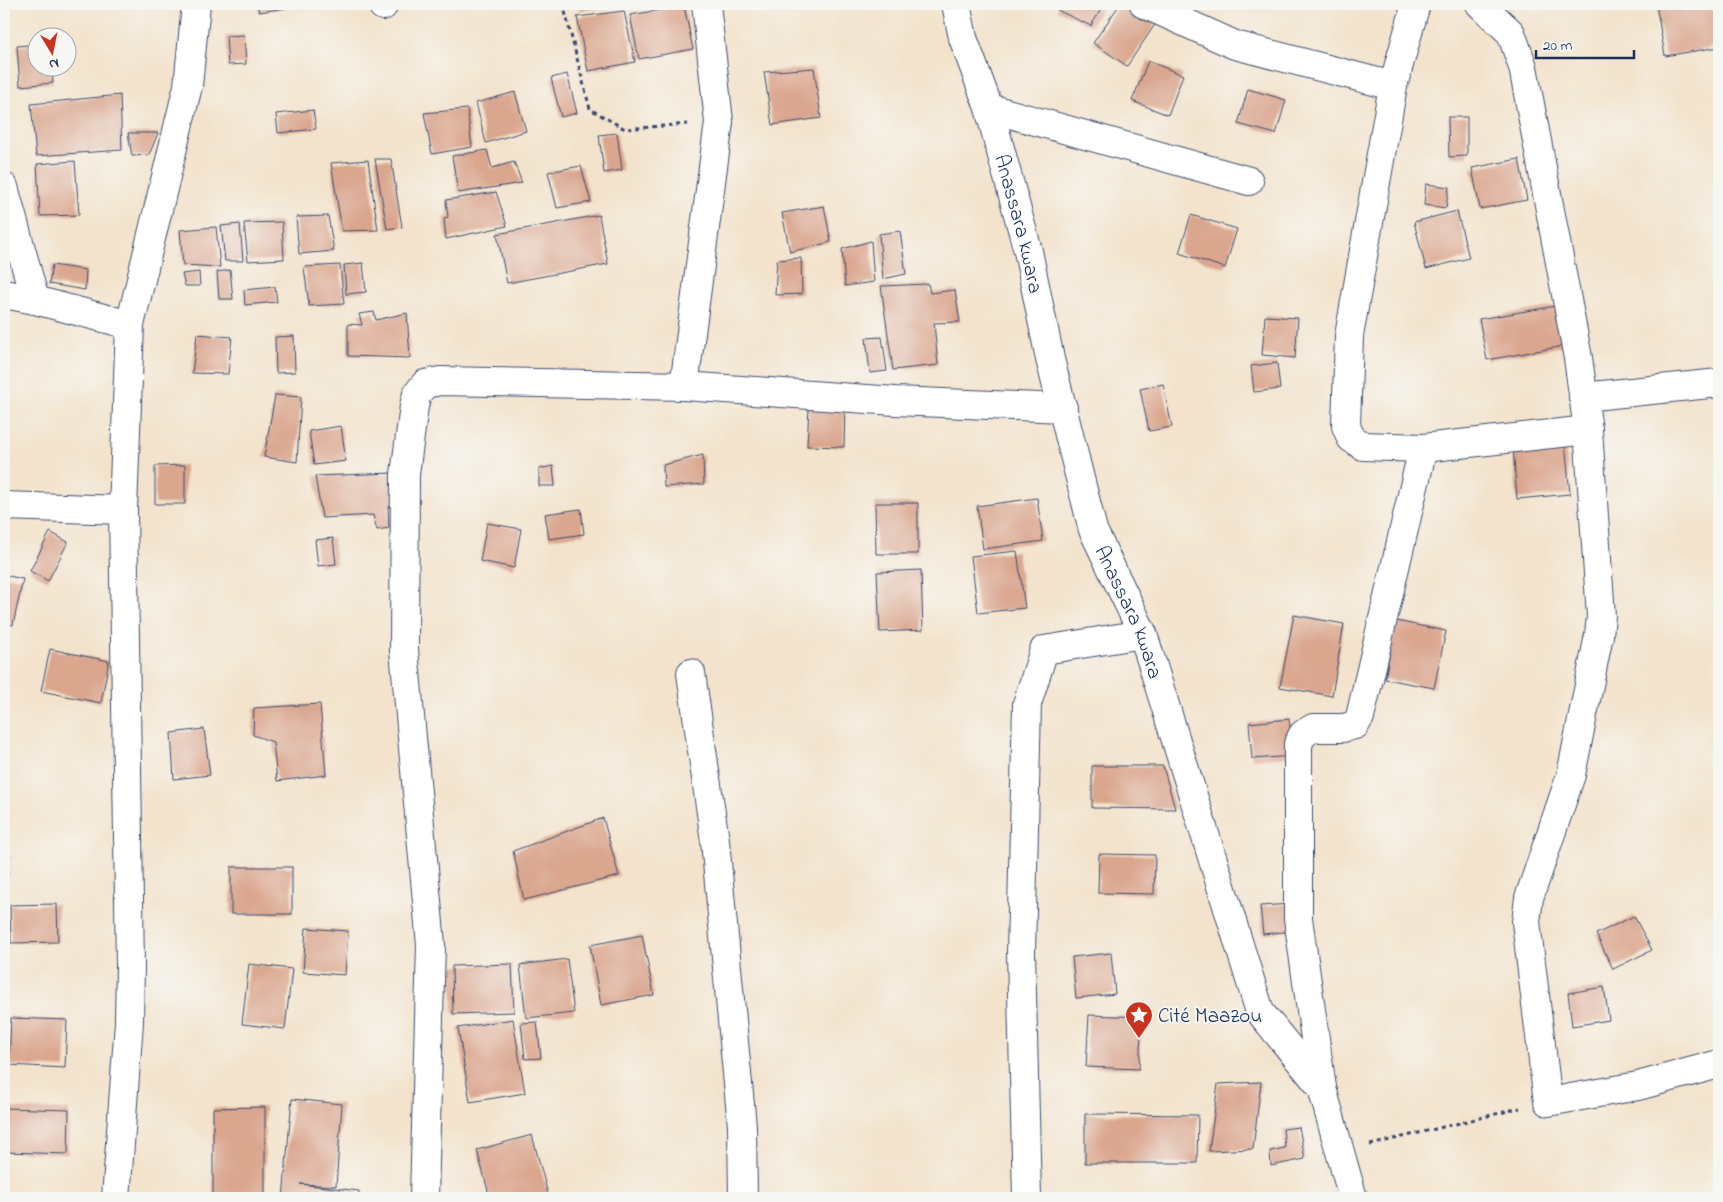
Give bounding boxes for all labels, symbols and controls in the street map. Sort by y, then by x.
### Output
north arrow [28,28,78,78]
scale bar [1536,28,1633,60]
text: 20 m [1543,35,1573,57]
text: N [48,52,60,74]
street label: Anassara kwara [985,151,1049,296]
street label: Anassara kwara [1086,541,1169,683]
place icon: Cité Maazou [1124,1000,1154,1039]
place label: Cité Maazou [1158,1002,1262,1032]

